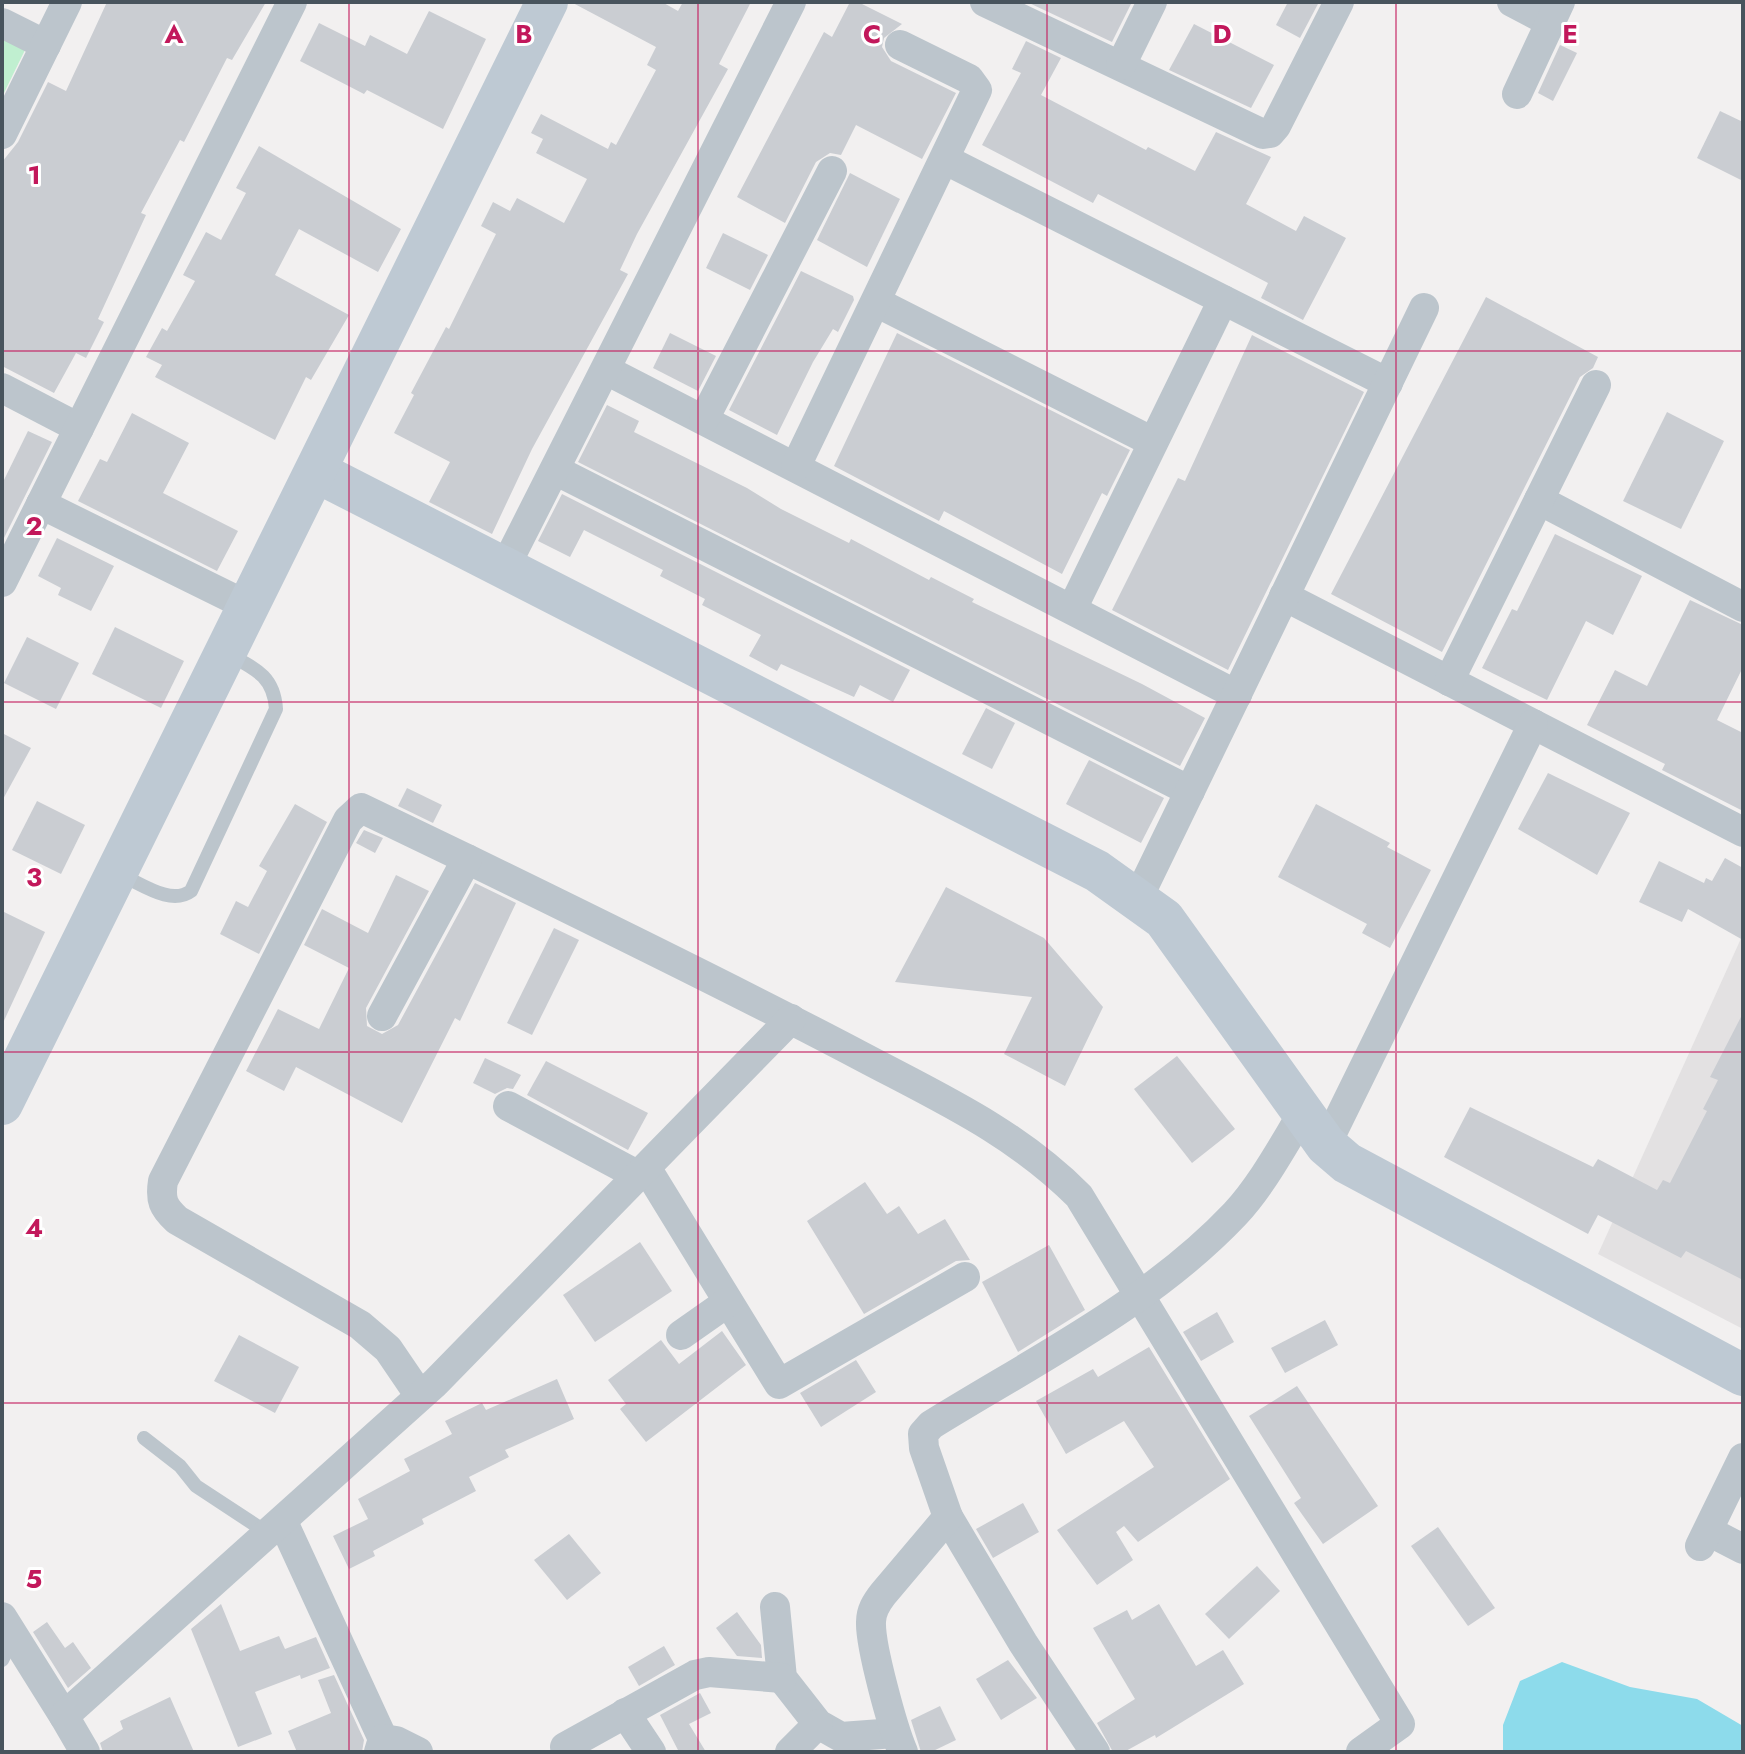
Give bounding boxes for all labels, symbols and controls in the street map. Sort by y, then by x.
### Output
text: A [163,15,184,53]
text: B [515,15,533,53]
text: C [863,15,881,53]
text: D [1212,15,1232,53]
text: E [1562,15,1578,53]
text: 1 [27,156,41,194]
text: 2 [25,507,43,545]
text: 3 [26,858,42,896]
text: 4 [25,1209,43,1247]
text: 5 [26,1560,42,1598]

